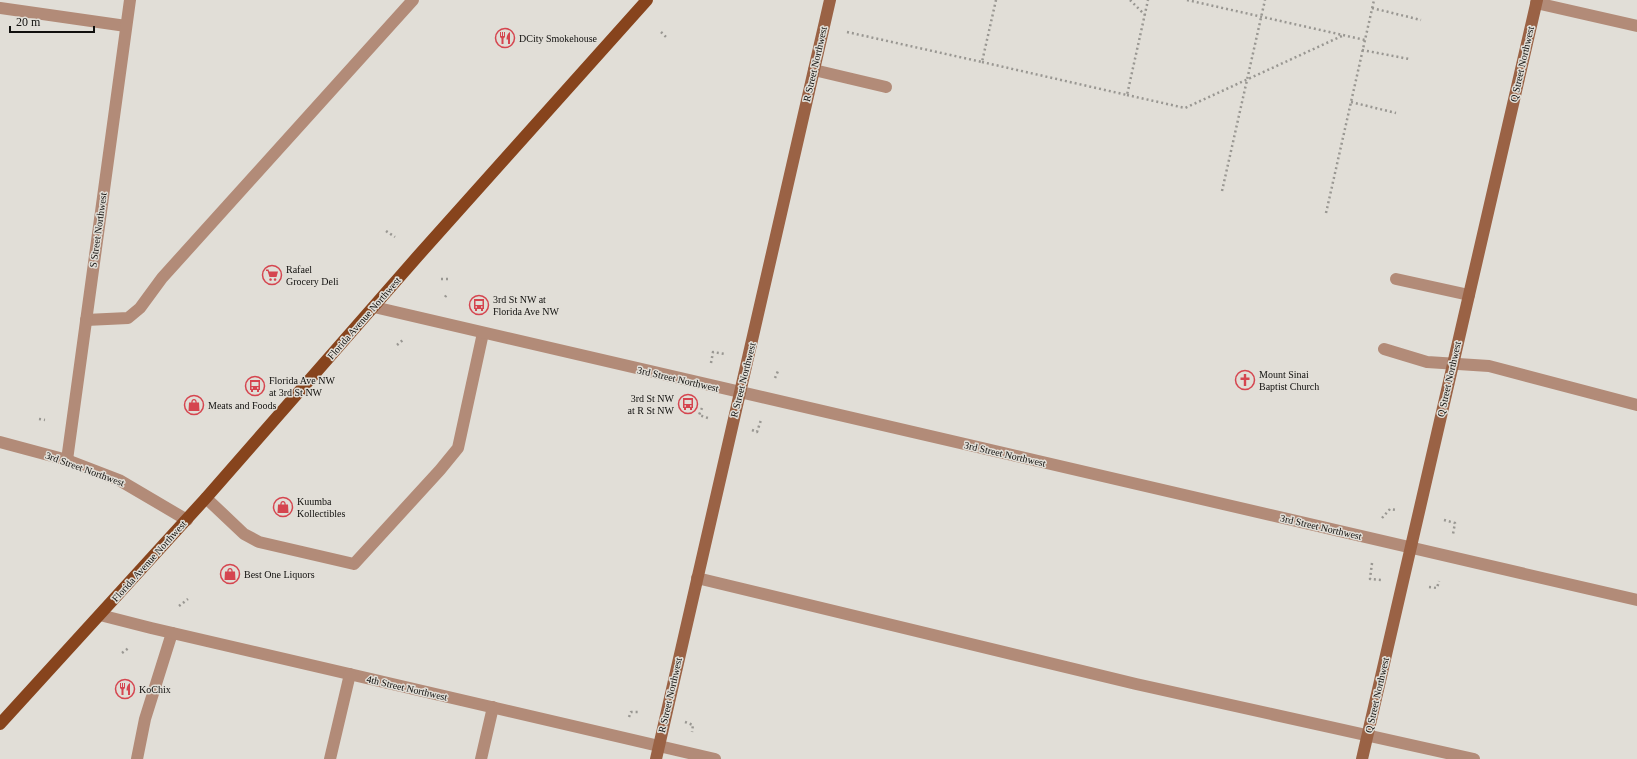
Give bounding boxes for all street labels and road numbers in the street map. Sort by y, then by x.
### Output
street label: R Street Northwest [801,25,829,103]
street label: Q Street Northwest [1508,25,1536,103]
street label: S Street Northwest [87,192,109,268]
street label: Florida Avenue Northwest [325,274,403,361]
street label: Q Street Northwest [1435,340,1463,418]
street label: R Street Northwest [728,341,758,419]
street label: 3rd Street Northwest [636,364,720,394]
street label: 3rd Street Northwest [963,439,1047,469]
street label: 3rd Street Northwest [44,450,126,488]
street label: 3rd Street Northwest [1279,512,1363,542]
street label: Florida Avenue Northwest [110,518,188,604]
street label: R Street Northwest [656,656,684,734]
street label: Q Street Northwest [1363,656,1391,734]
street label: 4th Street Northwest [365,673,449,703]

